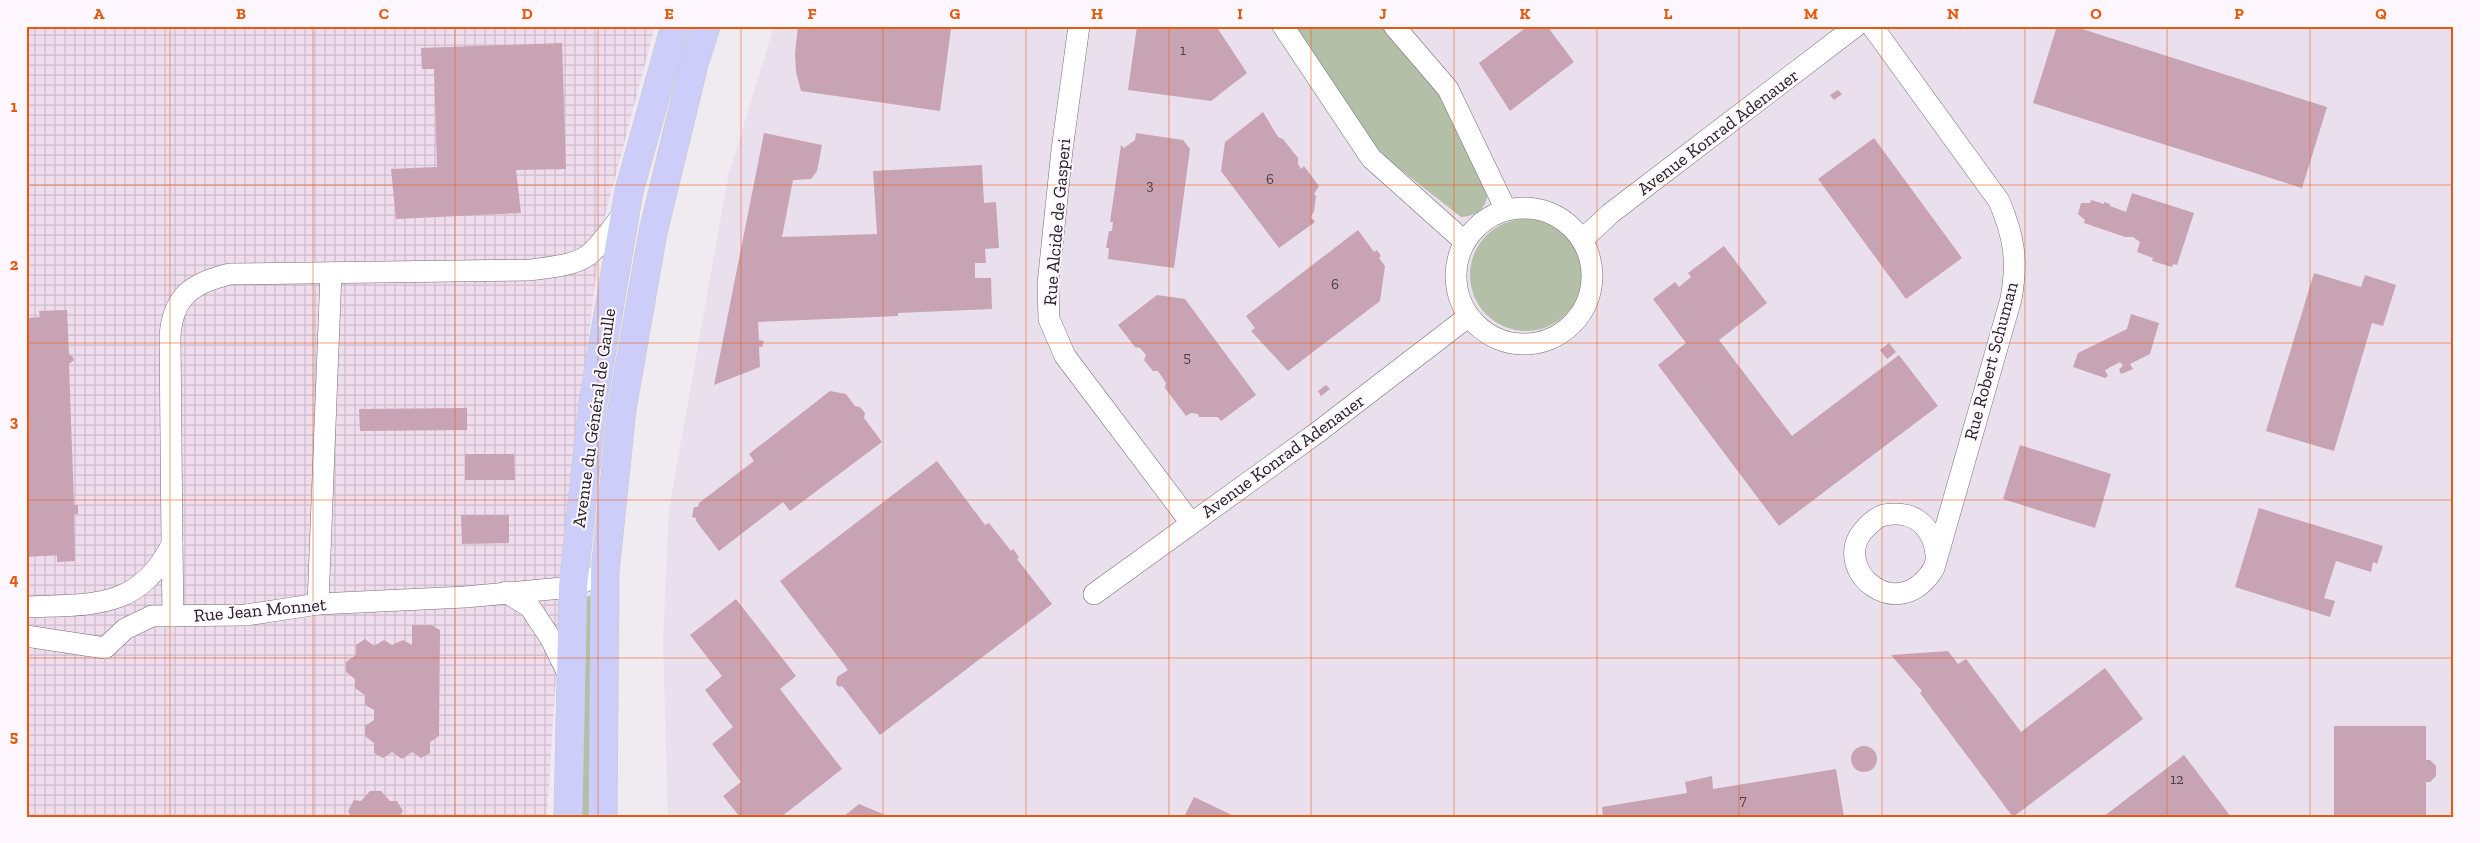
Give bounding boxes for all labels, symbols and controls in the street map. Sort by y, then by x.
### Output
text: A [94,4,105,23]
text: B [236,4,246,23]
text: C [379,4,389,23]
text: D [521,4,533,23]
text: E [664,4,674,23]
text: F [807,4,817,23]
text: G [950,4,961,23]
text: H [1091,4,1103,23]
text: I [1237,4,1243,23]
text: J [1379,4,1387,23]
text: K [1520,4,1531,23]
text: L [1664,4,1673,23]
text: M [1804,4,1818,23]
text: N [1947,4,1959,23]
text: O [2090,4,2102,23]
text: P [2234,4,2244,23]
text: Q [2375,4,2387,23]
house number: 1 [1180,41,1186,59]
street label: Avenue Konrad Adenauer [1633,64,1803,200]
text: 1 [11,97,18,116]
street label: Rue Alcide de Gasperi [1039,137,1075,307]
house number: 6 [1266,170,1274,188]
house number: 3 [1146,176,1154,194]
text: 2 [10,255,19,274]
house number: 6 [1331,275,1339,293]
street label: Rue Robert Schuman [1959,279,2023,443]
street label: Avenue du Général de Gaulle [568,307,620,529]
house number: 5 [1183,348,1191,366]
street label: Avenue Konrad Adenauer [1197,389,1369,523]
text: 3 [10,412,19,431]
text: 4 [9,570,19,589]
street label: Rue Jean Monnet [193,593,328,627]
text: 5 [10,727,18,746]
house number: 12 [2170,770,2184,788]
house number: 7 [1739,791,1747,809]

